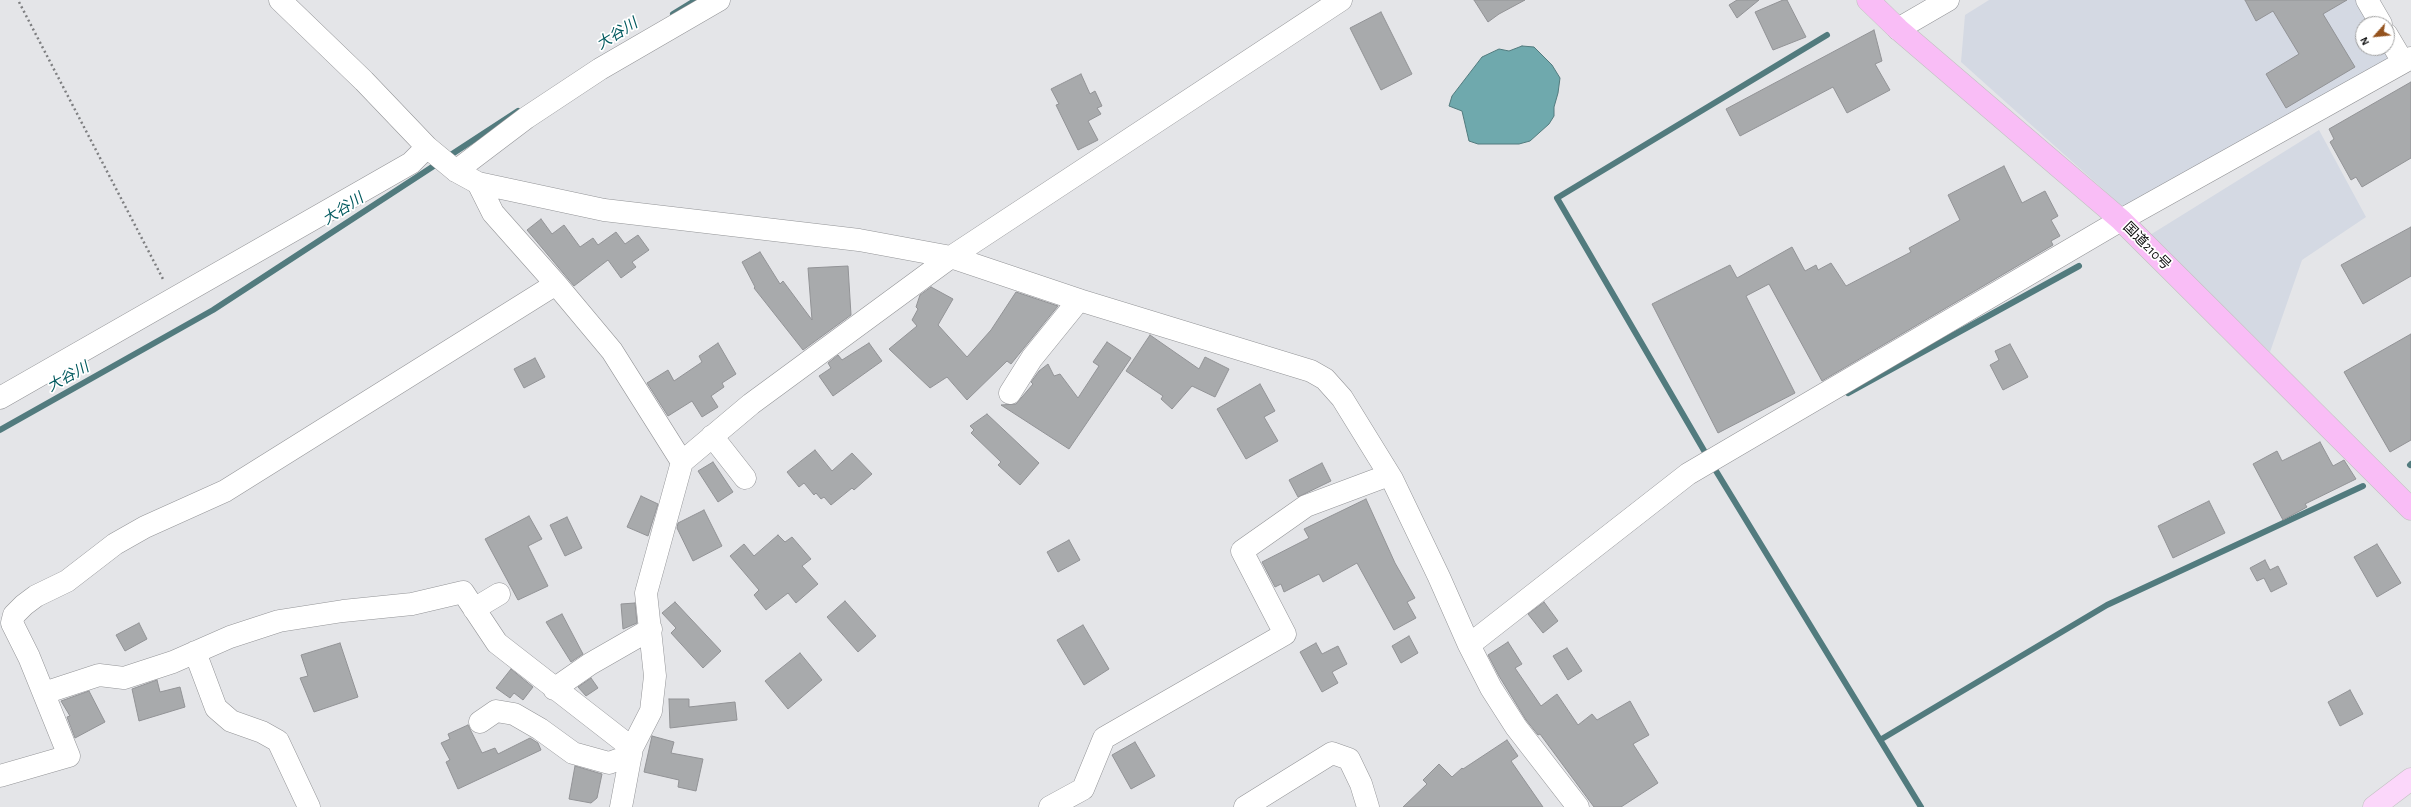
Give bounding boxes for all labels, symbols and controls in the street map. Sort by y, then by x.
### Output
water label: 大谷川 [593,14,641,54]
north arrow [2355,16,2395,56]
text: N [2358,35,2371,47]
water label: 大谷川 [319,189,367,229]
street label: 国道210号 [2120,219,2174,273]
water label: 大谷川 [44,358,92,396]

